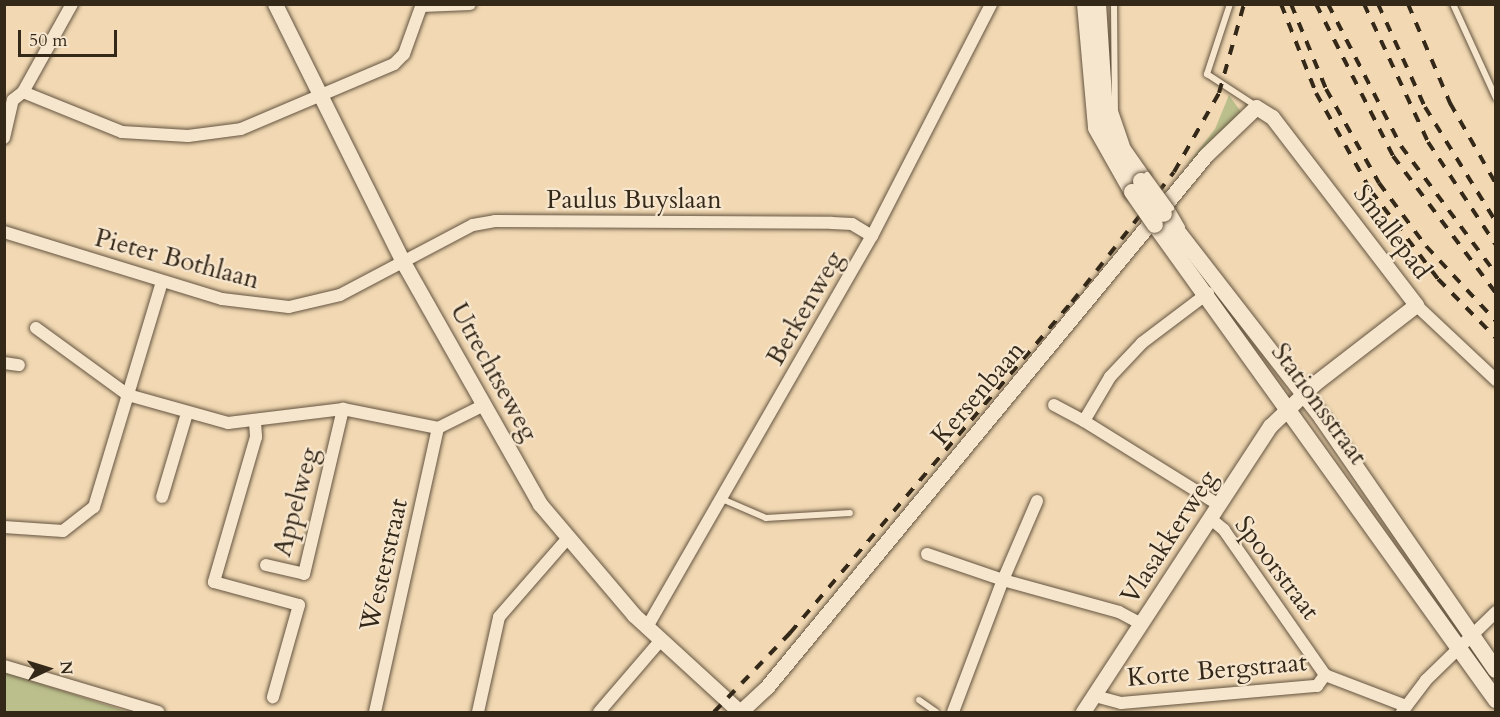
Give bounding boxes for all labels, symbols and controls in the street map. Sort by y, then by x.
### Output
scale bar [21,18,120,56]
text: 50 m [29,28,68,53]
street label: Smallepad [1346,179,1438,285]
street label: Paulus Buyslaan [546,184,722,216]
street label: Pieter Bothlaan [91,222,263,296]
street label: Berkenweg [760,245,850,371]
street label: Utrechtseweg [443,298,545,446]
street label: Kersenbaan [925,335,1031,451]
street label: Stationsstraat [1264,337,1374,471]
street label: Appelweg [266,444,326,560]
street label: Vlasakkerweg [1114,464,1224,610]
street label: Westerstraat [354,495,414,635]
street label: Spoorstraat [1228,510,1326,626]
north arrow [18,639,78,699]
street label: Korte Bergstraat [1126,647,1308,693]
text: N [54,660,77,675]

